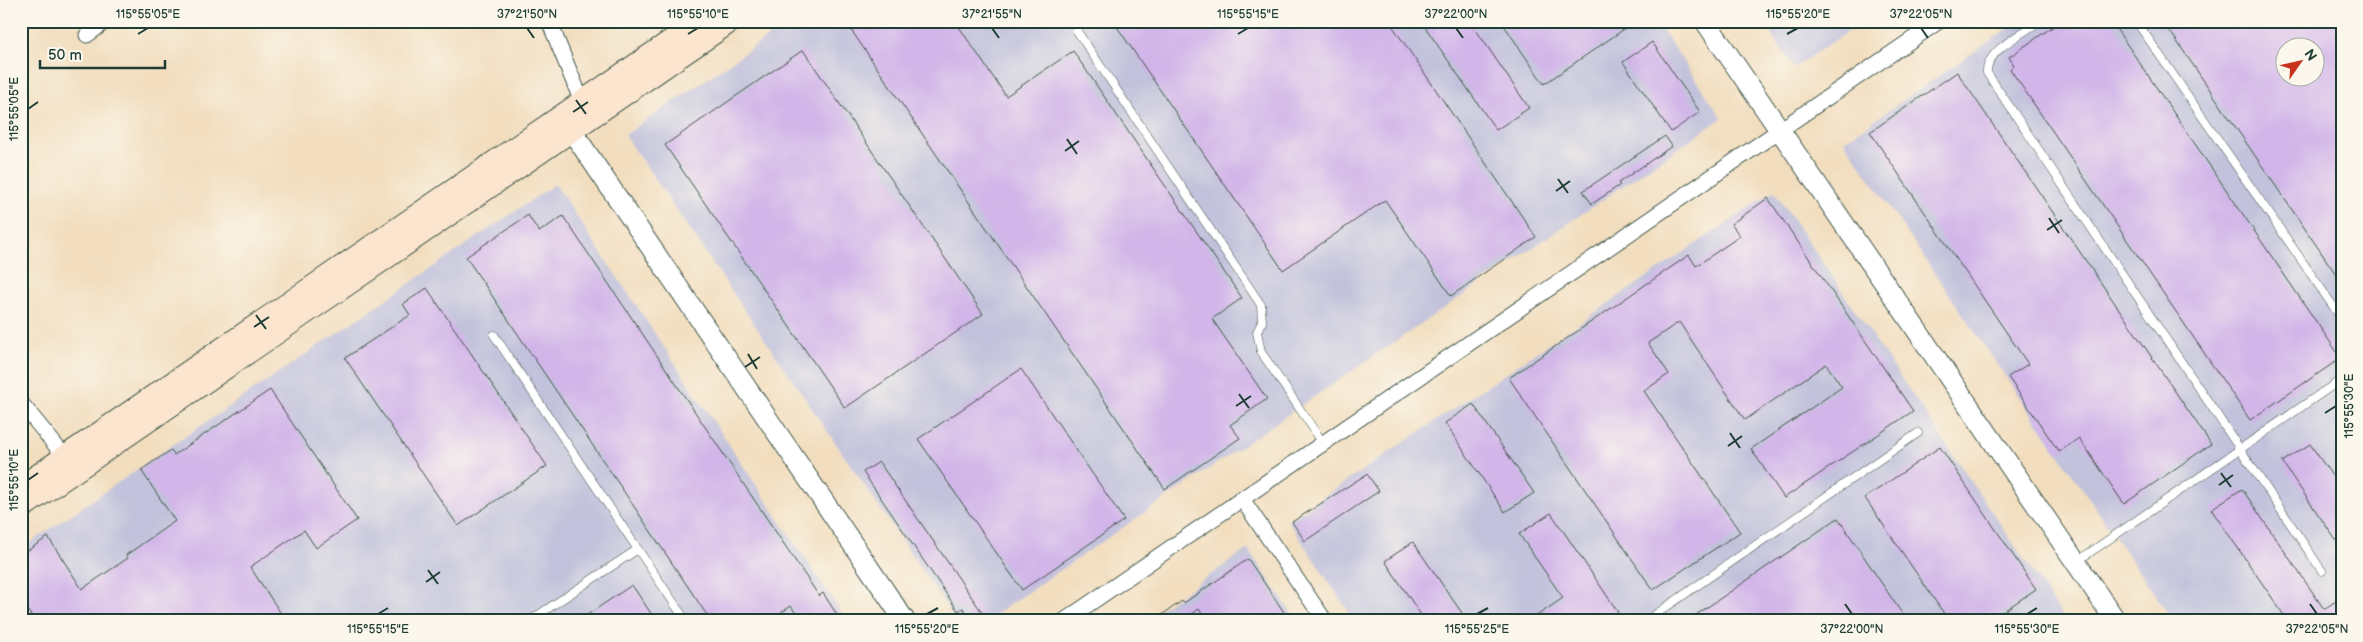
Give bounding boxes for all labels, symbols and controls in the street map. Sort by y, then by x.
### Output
text: 115°55'05"E [116,7,180,22]
text: 37°21'50"N [497,7,557,22]
text: 115°55'10"E [667,7,729,22]
text: 37°21'55"N [962,7,1022,22]
text: 115°55'15"E [1217,7,1279,22]
text: 37°22'00"N [1424,7,1488,22]
text: 115°55'20"E [1766,7,1830,22]
text: 37°22'05"N [1889,7,1953,22]
scale bar [40,38,165,70]
north arrow [2276,38,2326,88]
text: 50 m [48,46,82,65]
text: N [2300,46,2320,64]
text: 115°55'05"E [7,77,22,141]
text: 115°55'30"E [2342,374,2357,438]
text: 115°55'10"E [7,449,22,511]
text: 115°55'15"E [347,622,409,637]
text: 115°55'20"E [895,622,959,637]
text: 115°55'25"E [1445,622,1509,637]
text: 37°22'00"N [1820,622,1884,637]
text: 115°55'30"E [1995,622,2059,637]
text: 37°22'05"N [2285,622,2349,637]

